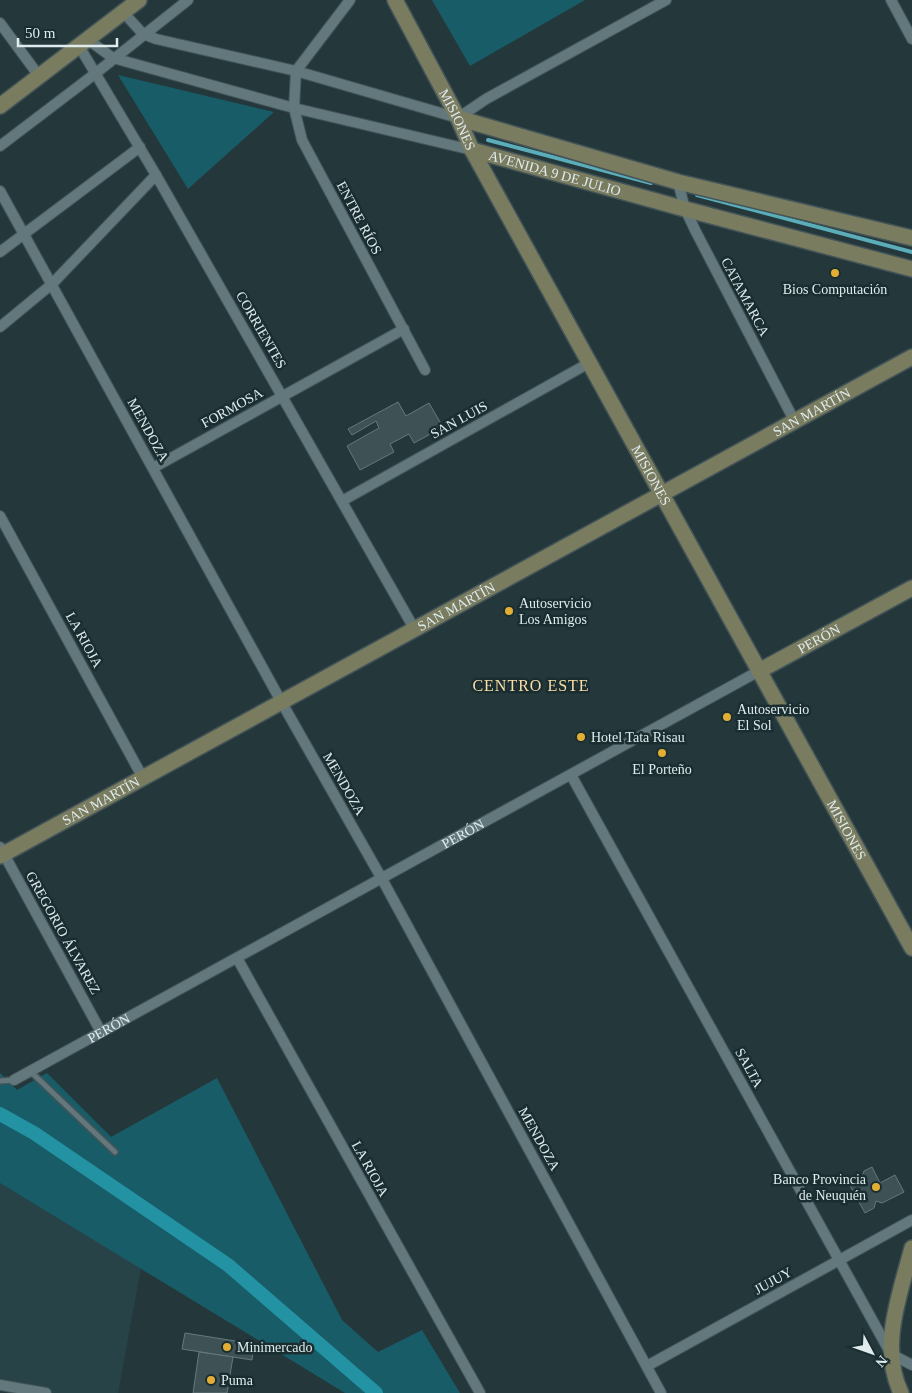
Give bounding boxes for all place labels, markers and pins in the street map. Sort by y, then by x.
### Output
marker: Bios Computación [829,267,841,279]
place label: Bios Computación [783,282,887,297]
place label: Autoservicio Los Amigos [519,596,591,627]
marker: Autoservicio Los Amigos [503,605,515,617]
place label: Autoservicio El Sol [737,702,809,733]
marker: Autoservicio El Sol [721,711,733,723]
place label: Hotel Tata Risau [591,730,685,745]
marker: Hotel Tata Risau [575,731,587,743]
marker: El Porteño [656,747,668,759]
place label: El Porteño [632,762,692,777]
place label: Banco Provincia de Neuquén [773,1172,867,1203]
marker: Banco Provincia de Neuquén [870,1181,882,1193]
place label: Minimercado [237,1340,312,1355]
marker: Minimercado [221,1341,233,1353]
place label: Puma [221,1373,254,1388]
marker: Puma [205,1374,217,1386]

